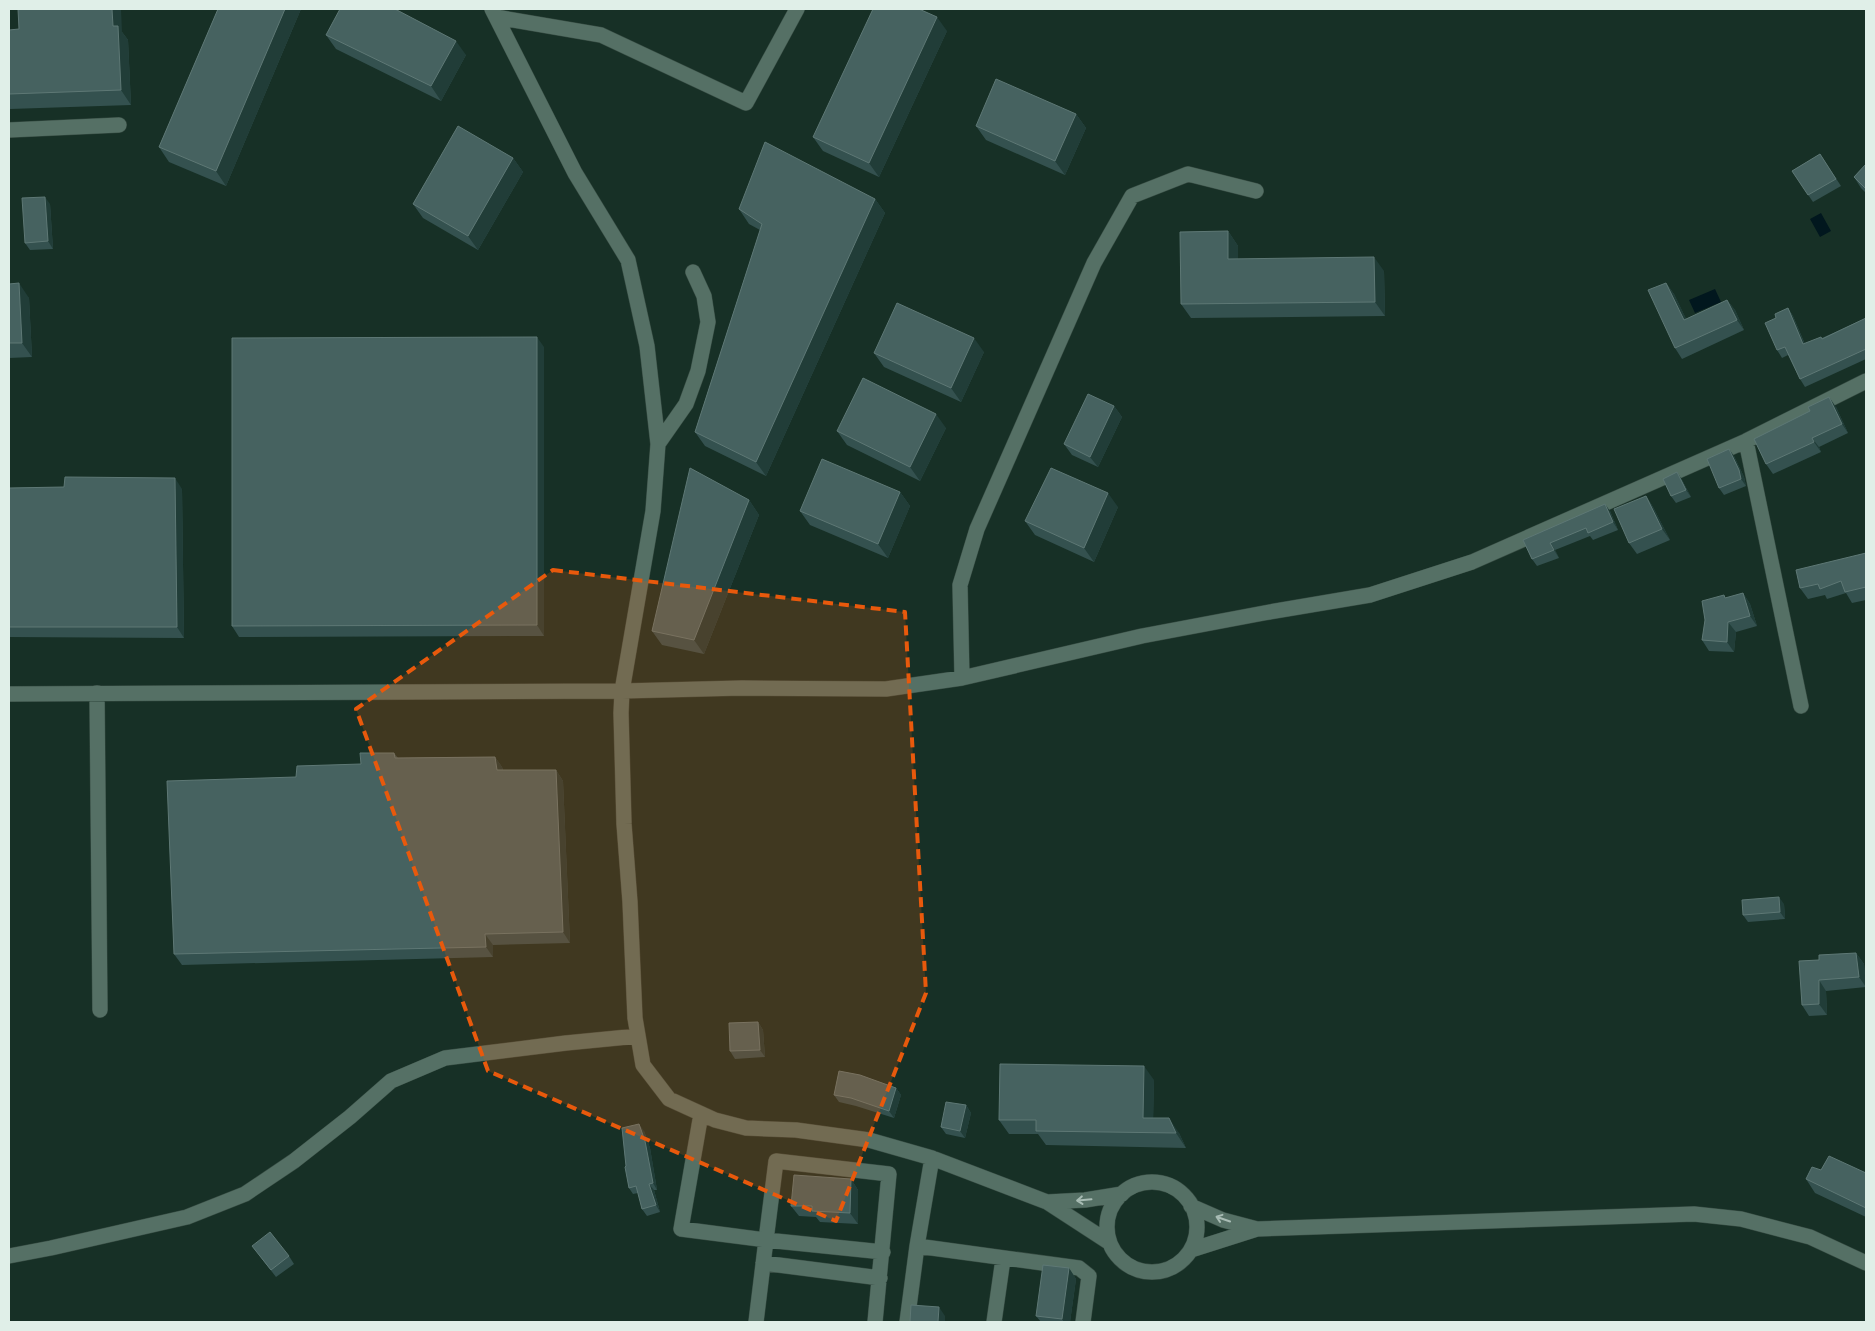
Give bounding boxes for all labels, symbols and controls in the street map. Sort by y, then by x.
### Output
one-way arrow [1077,1195,1093,1205]
one-way arrow [1216,1214,1232,1223]

